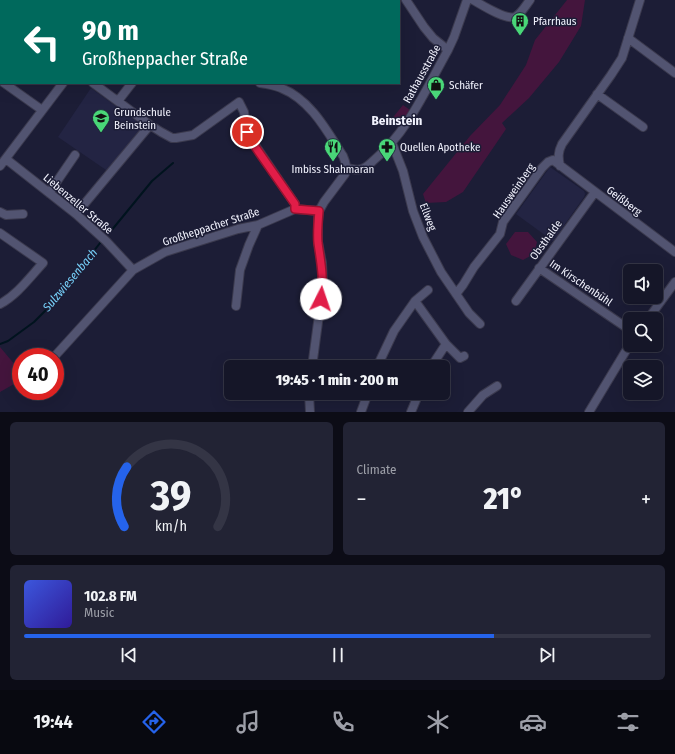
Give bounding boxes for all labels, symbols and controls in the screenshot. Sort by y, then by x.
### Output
building icon: Pfarrhaus [510,11,530,36]
text: 90 m [82,14,139,47]
place label: Pfarrhaus [533,15,577,28]
icon: left [16,16,68,68]
street label: Rathausstraße [401,42,443,106]
text: Großheppacher Straße [82,48,248,70]
shop icon: Schäfer [426,75,446,100]
place label: Schäfer [449,79,483,92]
place label: Grundschule Beinstein [114,106,171,132]
school or university icon: Grundschule Beinstein [91,108,111,133]
district label: Beinstein [372,113,423,128]
pin [230,115,264,149]
icon: arrive [236,121,258,143]
restaurant icon: Imbiss Shahmaran [323,137,343,162]
pharmacy icon: Quellen Apotheke [377,137,397,162]
place label: Quellen Apotheke [400,141,480,154]
street label: Hausweinberg [490,160,538,221]
place label: Imbiss Shahmaran [292,163,374,176]
street label: Liebenzeller Straße [41,171,115,237]
street label: Geißberg [604,184,645,219]
street label: Ellweg [417,201,440,233]
street label: Großheppacher Straße [161,205,261,249]
street label: Obsthalde [527,217,565,263]
water label: Sulzwiesenbach [39,246,100,315]
street label: Im Kirschenbühl [547,257,615,309]
map controls [623,264,663,400]
button: sound [623,264,663,304]
position arrow [300,278,342,320]
button: search [623,312,663,352]
speed limit sign: 40 [12,348,64,400]
button: layers [623,360,663,400]
text: 19:45 · 1 min · 200 m [276,371,398,389]
text: Climate [357,462,397,477]
text: 39 [150,470,192,520]
text: 21° [483,481,524,517]
text: − [357,486,366,513]
text: + [641,486,651,513]
text: km/h [155,517,187,534]
text: 102.8 FM [84,587,137,605]
text: Music [84,605,114,620]
icon: previous [118,644,140,666]
icon: pause [327,644,349,666]
icon: next [536,644,558,666]
icon: directions [140,708,168,736]
icon: music [234,708,262,736]
icon: phone [329,708,357,736]
icon: climate [424,708,452,736]
icon: car [519,708,547,736]
icon: filters [614,708,642,736]
text: 19:44 [33,711,73,733]

